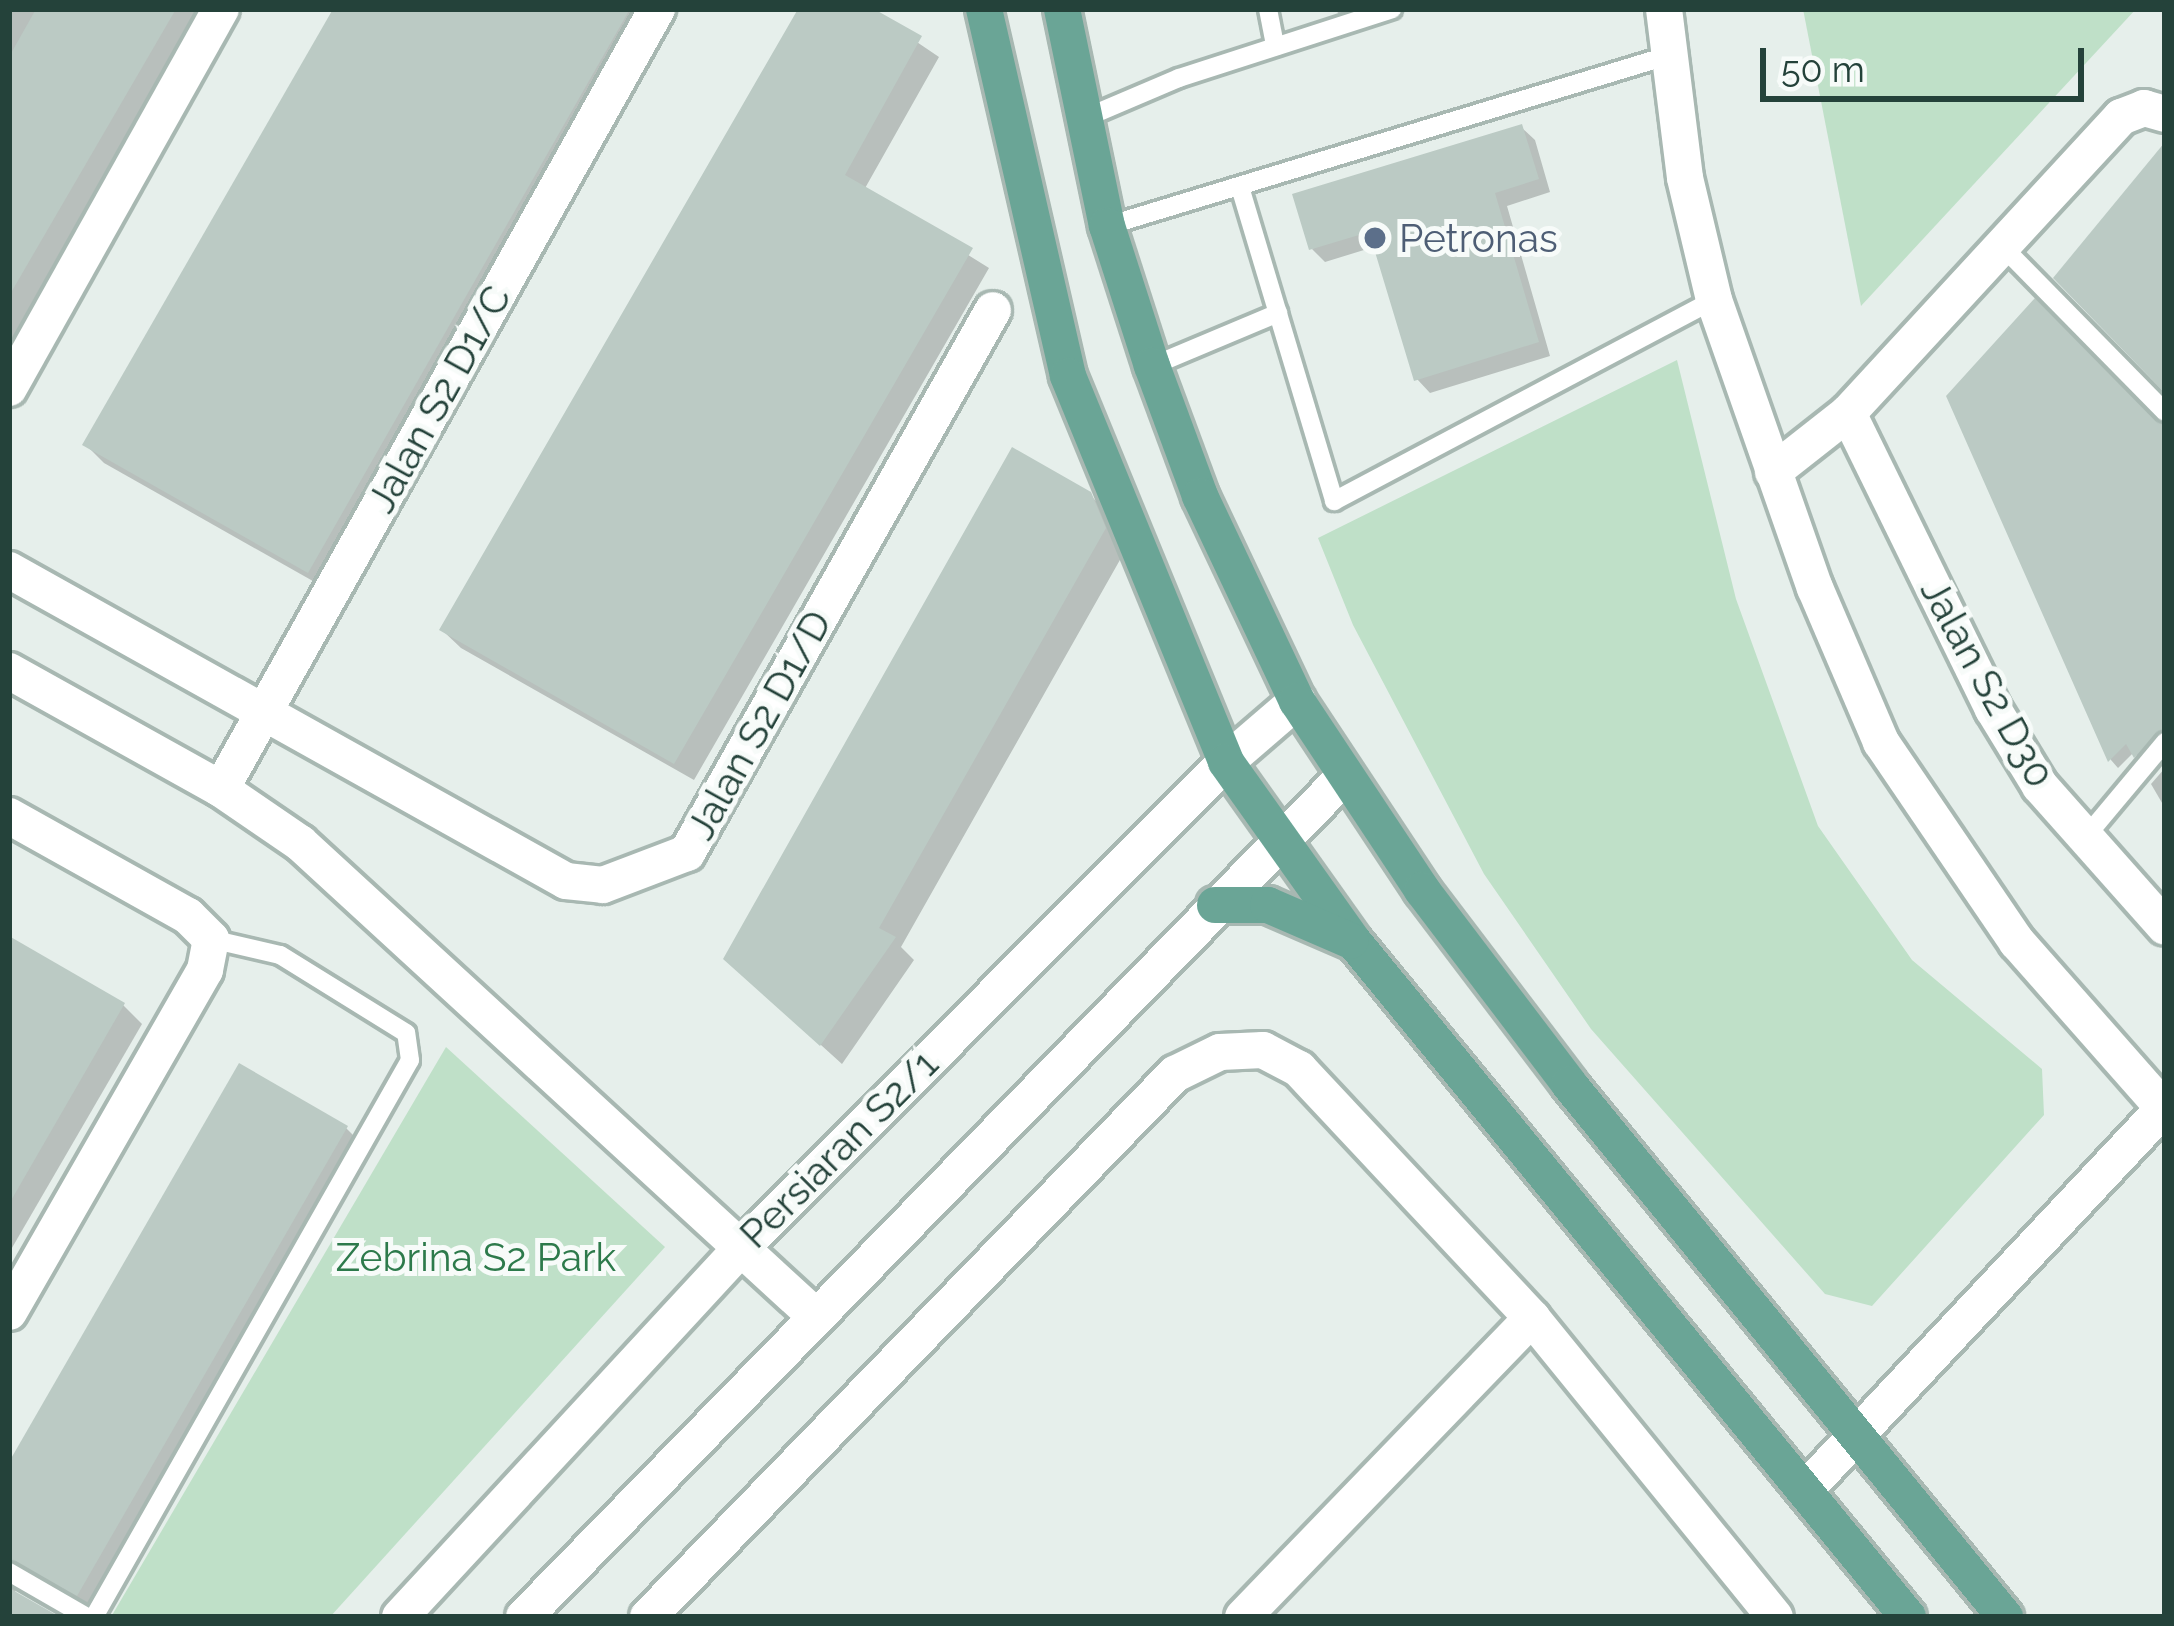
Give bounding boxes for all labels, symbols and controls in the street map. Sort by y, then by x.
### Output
scale bar [1766,24,2090,98]
text: 50 m [1781,48,1865,90]
place label: Petronas [1399,215,1558,261]
marker: Petronas [1362,225,1388,251]
street label: Jalan S2 D1/C [357,277,521,521]
street label: Jalan S2 D30 [1911,571,2063,795]
street label: Jalan S2 D1/D [677,602,841,848]
street label: Persiaran S2/1 [731,1041,947,1257]
park label: Zebrina S2 Park [336,1234,616,1280]

